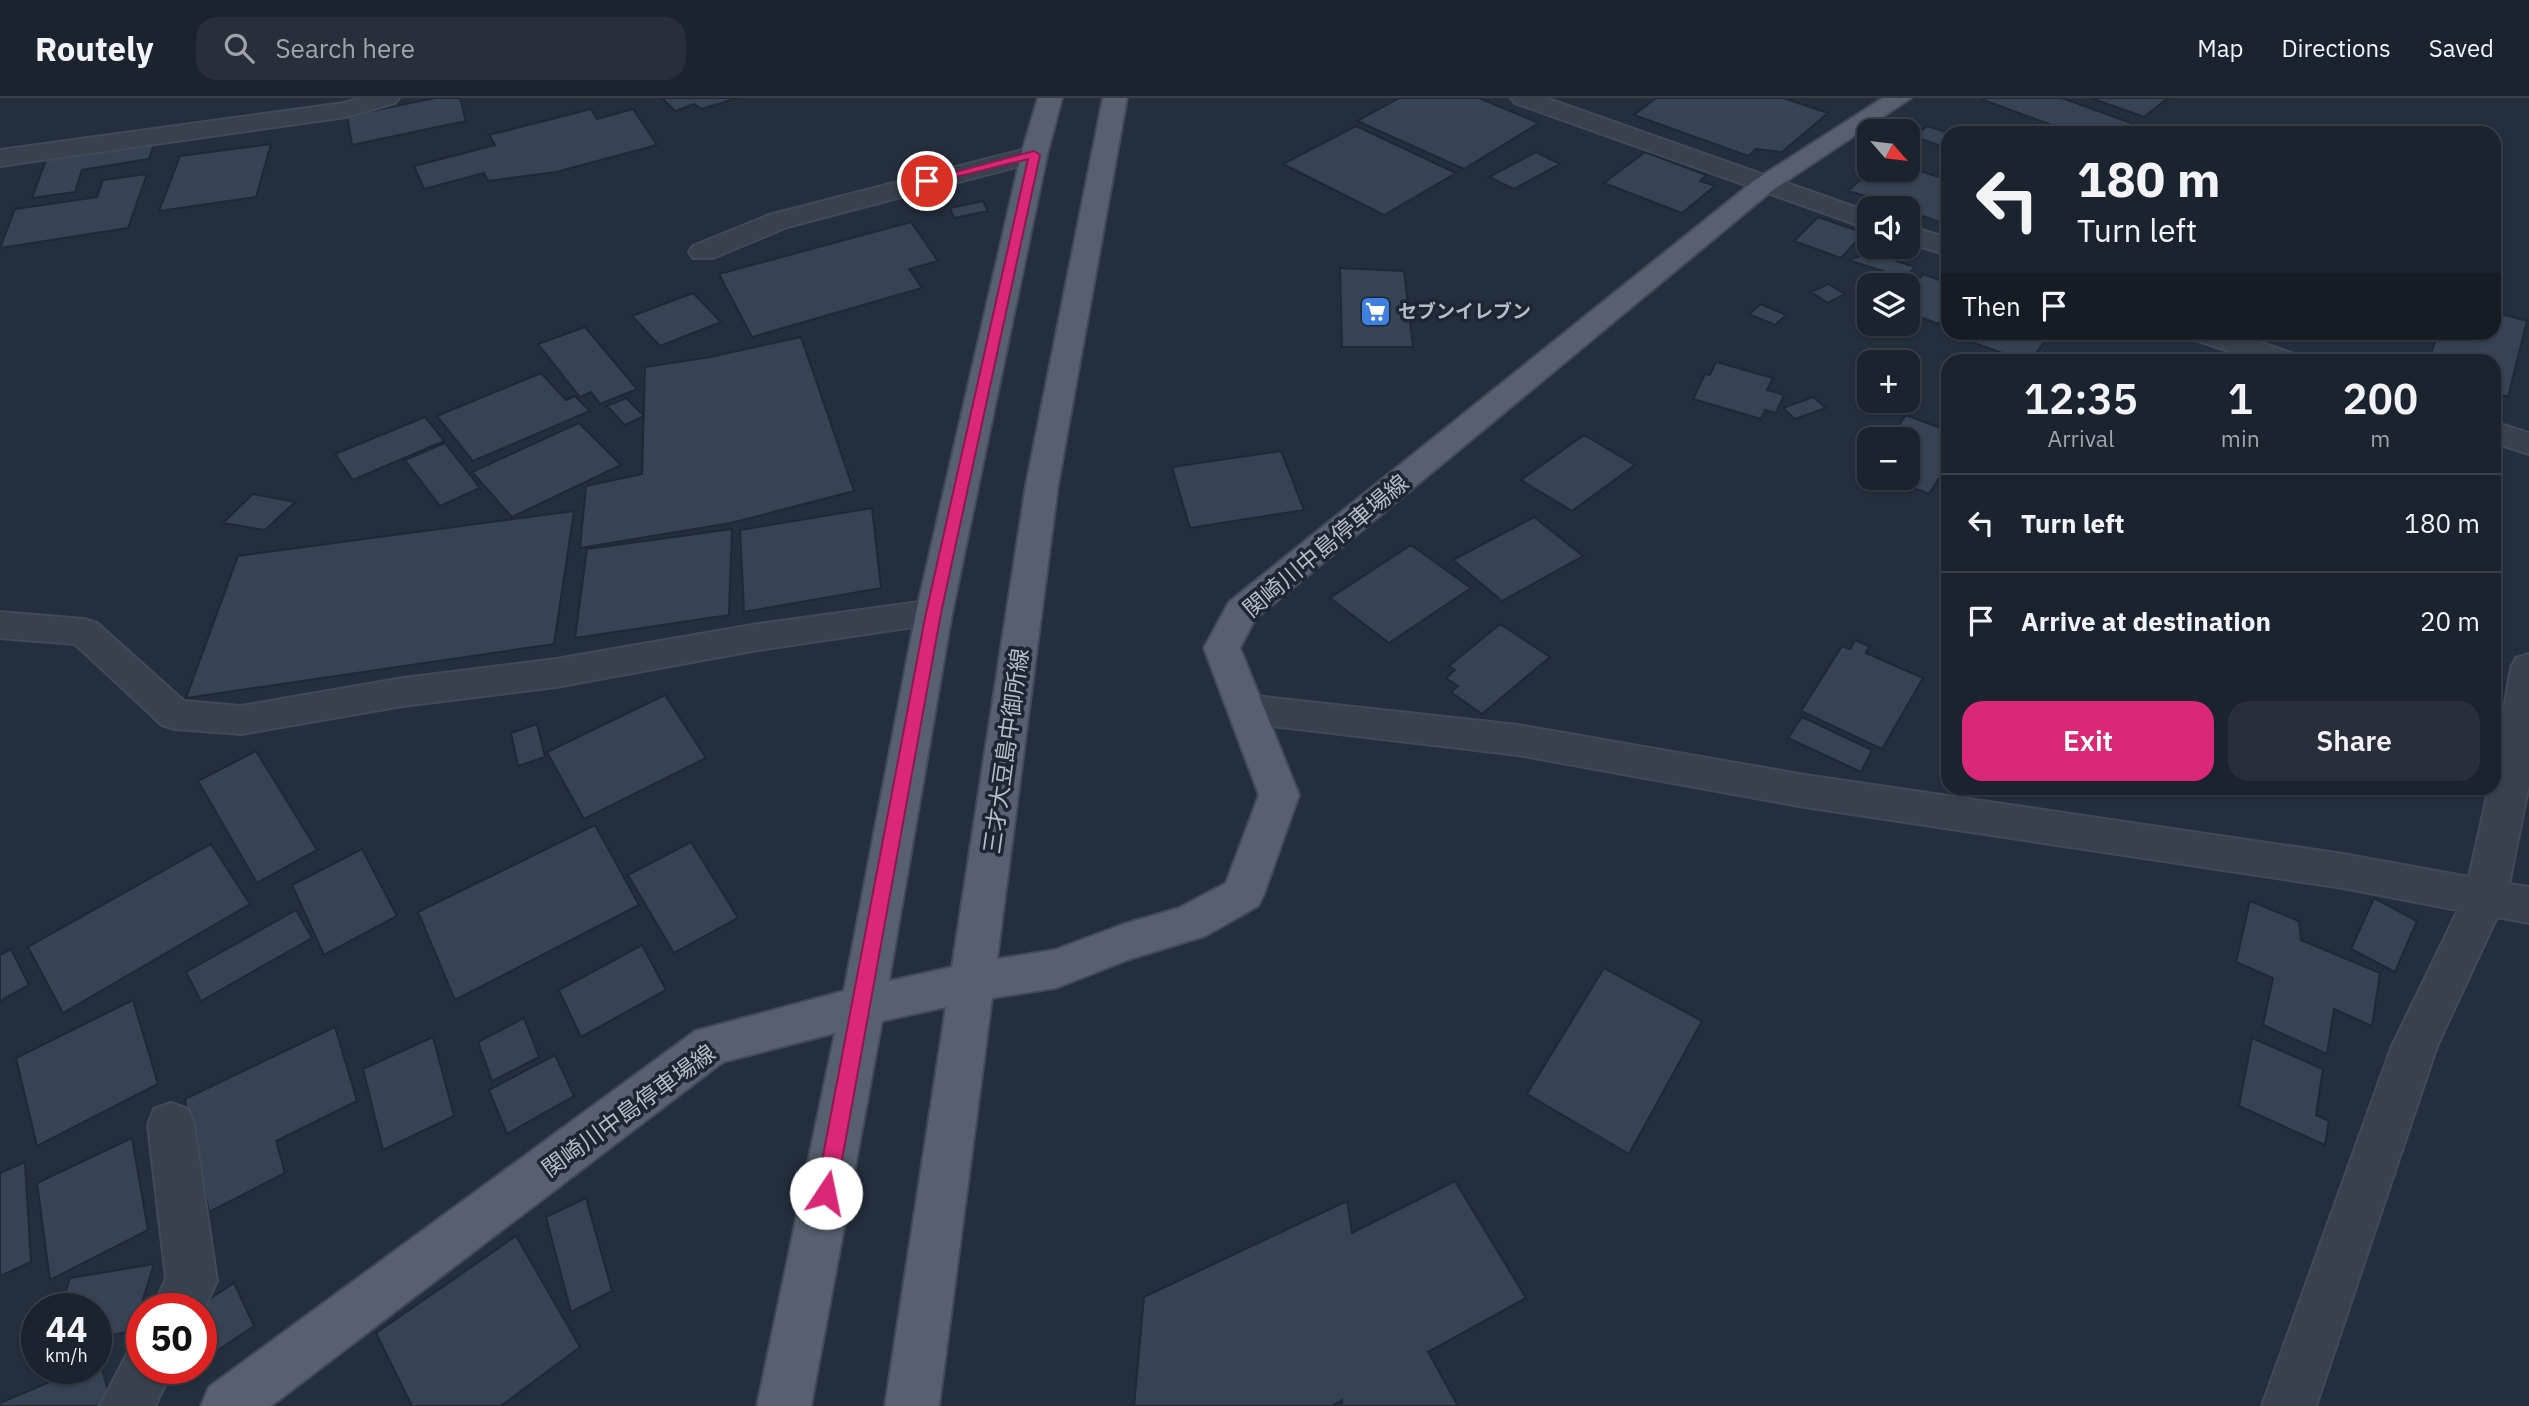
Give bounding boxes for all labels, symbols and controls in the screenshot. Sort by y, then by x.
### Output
search box [196,17,686,80]
text: Routely [35,27,154,70]
icon: search [220,29,258,67]
text: Search here [276,31,415,65]
text: Map [2197,32,2243,64]
text: Directions [2281,32,2391,64]
text: Saved [2429,32,2494,64]
north arrow [1857,119,1920,182]
map controls [1857,119,1920,490]
text: 180 m [2077,147,2221,210]
pin [897,151,957,211]
icon: left [1962,154,2053,245]
icon: arrive [908,162,946,200]
button: sound [1857,196,1920,259]
text: Turn left [2077,209,2197,251]
button: layers [1857,273,1920,336]
icon: arrive [2035,287,2073,325]
text: Then [1962,289,2021,323]
supermarket icon: セブンイレブン [1358,294,1392,328]
place label: セブンイレブン [1398,299,1531,323]
button: + [1857,350,1920,413]
text: 12:35 [2024,371,2138,426]
text: 1 [2228,371,2253,426]
text: 200 [2343,371,2418,426]
text: Arrival [2047,423,2114,453]
text: min [2221,423,2260,453]
text: m [2370,423,2390,453]
button: − [1857,427,1920,490]
street label: 関崎川中島停車場線 [1236,467,1414,623]
icon: left [1962,504,2000,542]
text: Turn left [2021,506,2124,540]
text: 180 m [2404,506,2480,540]
icon: arrive [1962,602,2000,640]
text: Arrive at destination [2021,604,2271,638]
text: 20 m [2420,604,2480,638]
street label: 三才大豆島中御所線 [976,646,1034,856]
button: Exit [1962,701,2214,781]
button: Share [2228,701,2480,781]
street label: 関崎川中島停車場線 [535,1037,721,1183]
position arrow [789,1156,863,1230]
speed limit sign: 50 [126,1293,217,1384]
text: 44 [45,1306,88,1352]
text: km/h [45,1344,88,1367]

